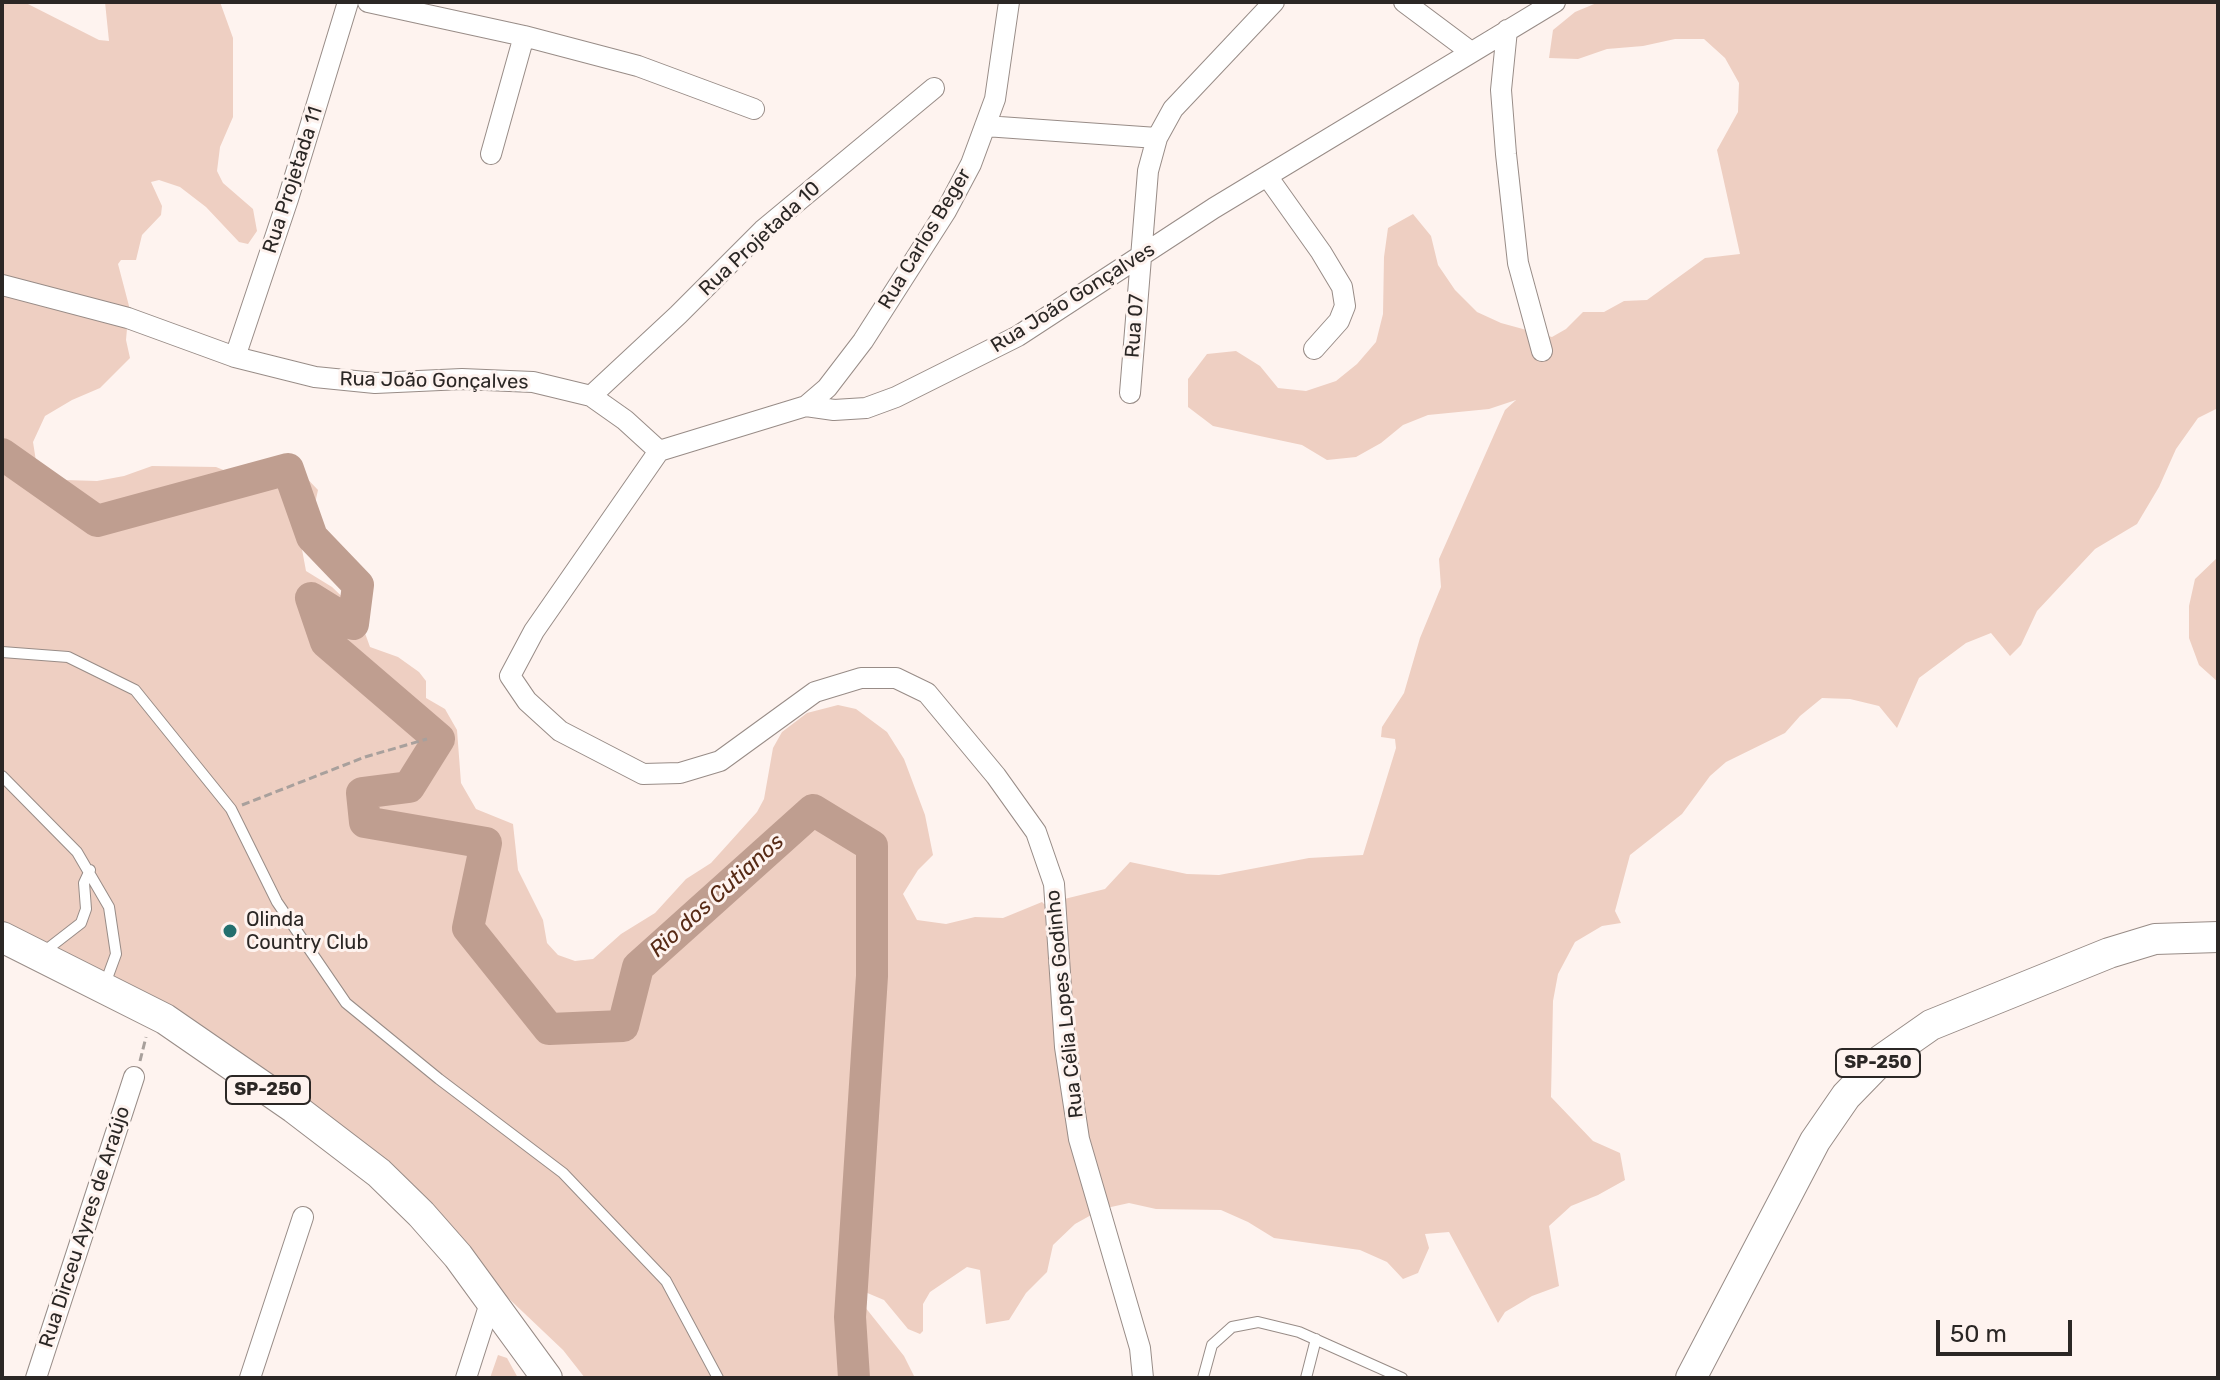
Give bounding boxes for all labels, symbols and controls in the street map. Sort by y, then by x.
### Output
street label: Rua Projetada 11 [258,104,328,256]
street label: Rua Carlos Beger [874,164,976,314]
street label: Rua Projetada 10 [694,177,826,301]
street label: Rua João Gonçalves [987,238,1159,358]
street label: Rua 07 [1121,293,1149,359]
street label: Rua João Gonçalves [339,367,529,395]
water label: Rio dos Cutianos [644,829,790,963]
street label: Rua Célia Lopes Godinho [1041,889,1089,1119]
place label: Olinda Country Club [246,908,368,955]
marker: Olinda Country Club [221,922,239,940]
road number: SP-250 [1836,1049,1920,1077]
road number: SP-250 [226,1076,310,1104]
street label: Rua Dirceu Ayres de Araújo [35,1103,135,1351]
scale bar [1940,1304,2076,1354]
text: 50 m [1950,1320,2007,1348]

